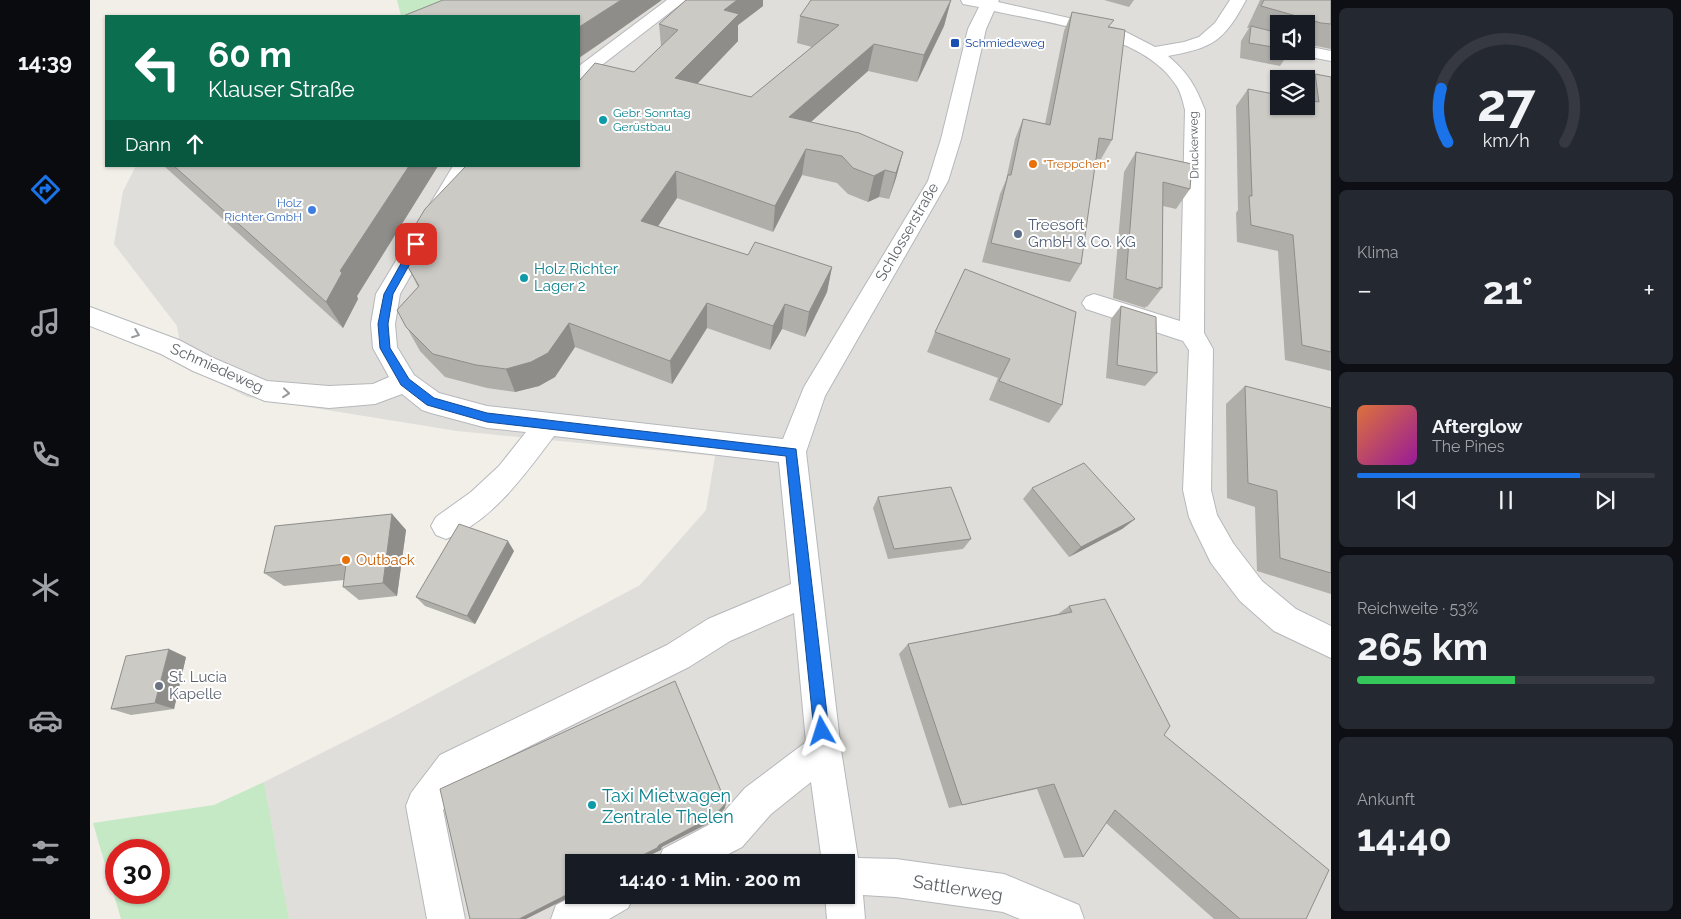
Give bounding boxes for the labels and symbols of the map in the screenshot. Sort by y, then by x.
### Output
place label: Schmiedeweg [965,36,1045,50]
marker: Schmiedeweg [949,37,961,49]
place label: Gebr. Sonntag Gerüstbau [613,106,691,134]
street label: Druckerweg [1186,111,1202,179]
marker: Gebr. Sonntag Gerüstbau [597,114,609,126]
place label: "Treppchen" [1043,157,1110,171]
marker: "Treppchen" [1027,158,1039,170]
street label: Schlosserstraße [872,180,942,284]
place label: Holz Richter GmbH [224,196,302,224]
marker: Holz Richter GmbH [306,204,318,216]
place label: Treesoft GmbH & Co. KG [1028,216,1136,251]
pin [395,223,437,265]
marker: Treesoft GmbH & Co. KG [1012,228,1024,240]
place label: Holz Richter Lager 2 [534,260,619,295]
marker: Holz Richter Lager 2 [518,272,530,284]
one-way arrow [131,328,139,338]
street label: Schmiedeweg [168,339,266,397]
one-way arrow [282,387,290,398]
place label: Outback [356,551,415,569]
marker: Outback [340,554,352,566]
place label: St. Lucia Kapelle [169,668,227,703]
marker: St. Lucia Kapelle [153,680,165,692]
position arrow [795,704,847,756]
place label: Taxi Mietwagen Zentrale Thelen [602,785,734,827]
marker: Taxi Mietwagen Zentrale Thelen [586,799,598,811]
speed limit sign: 30 [105,839,170,904]
street label: Sattlerweg [912,871,1004,905]

